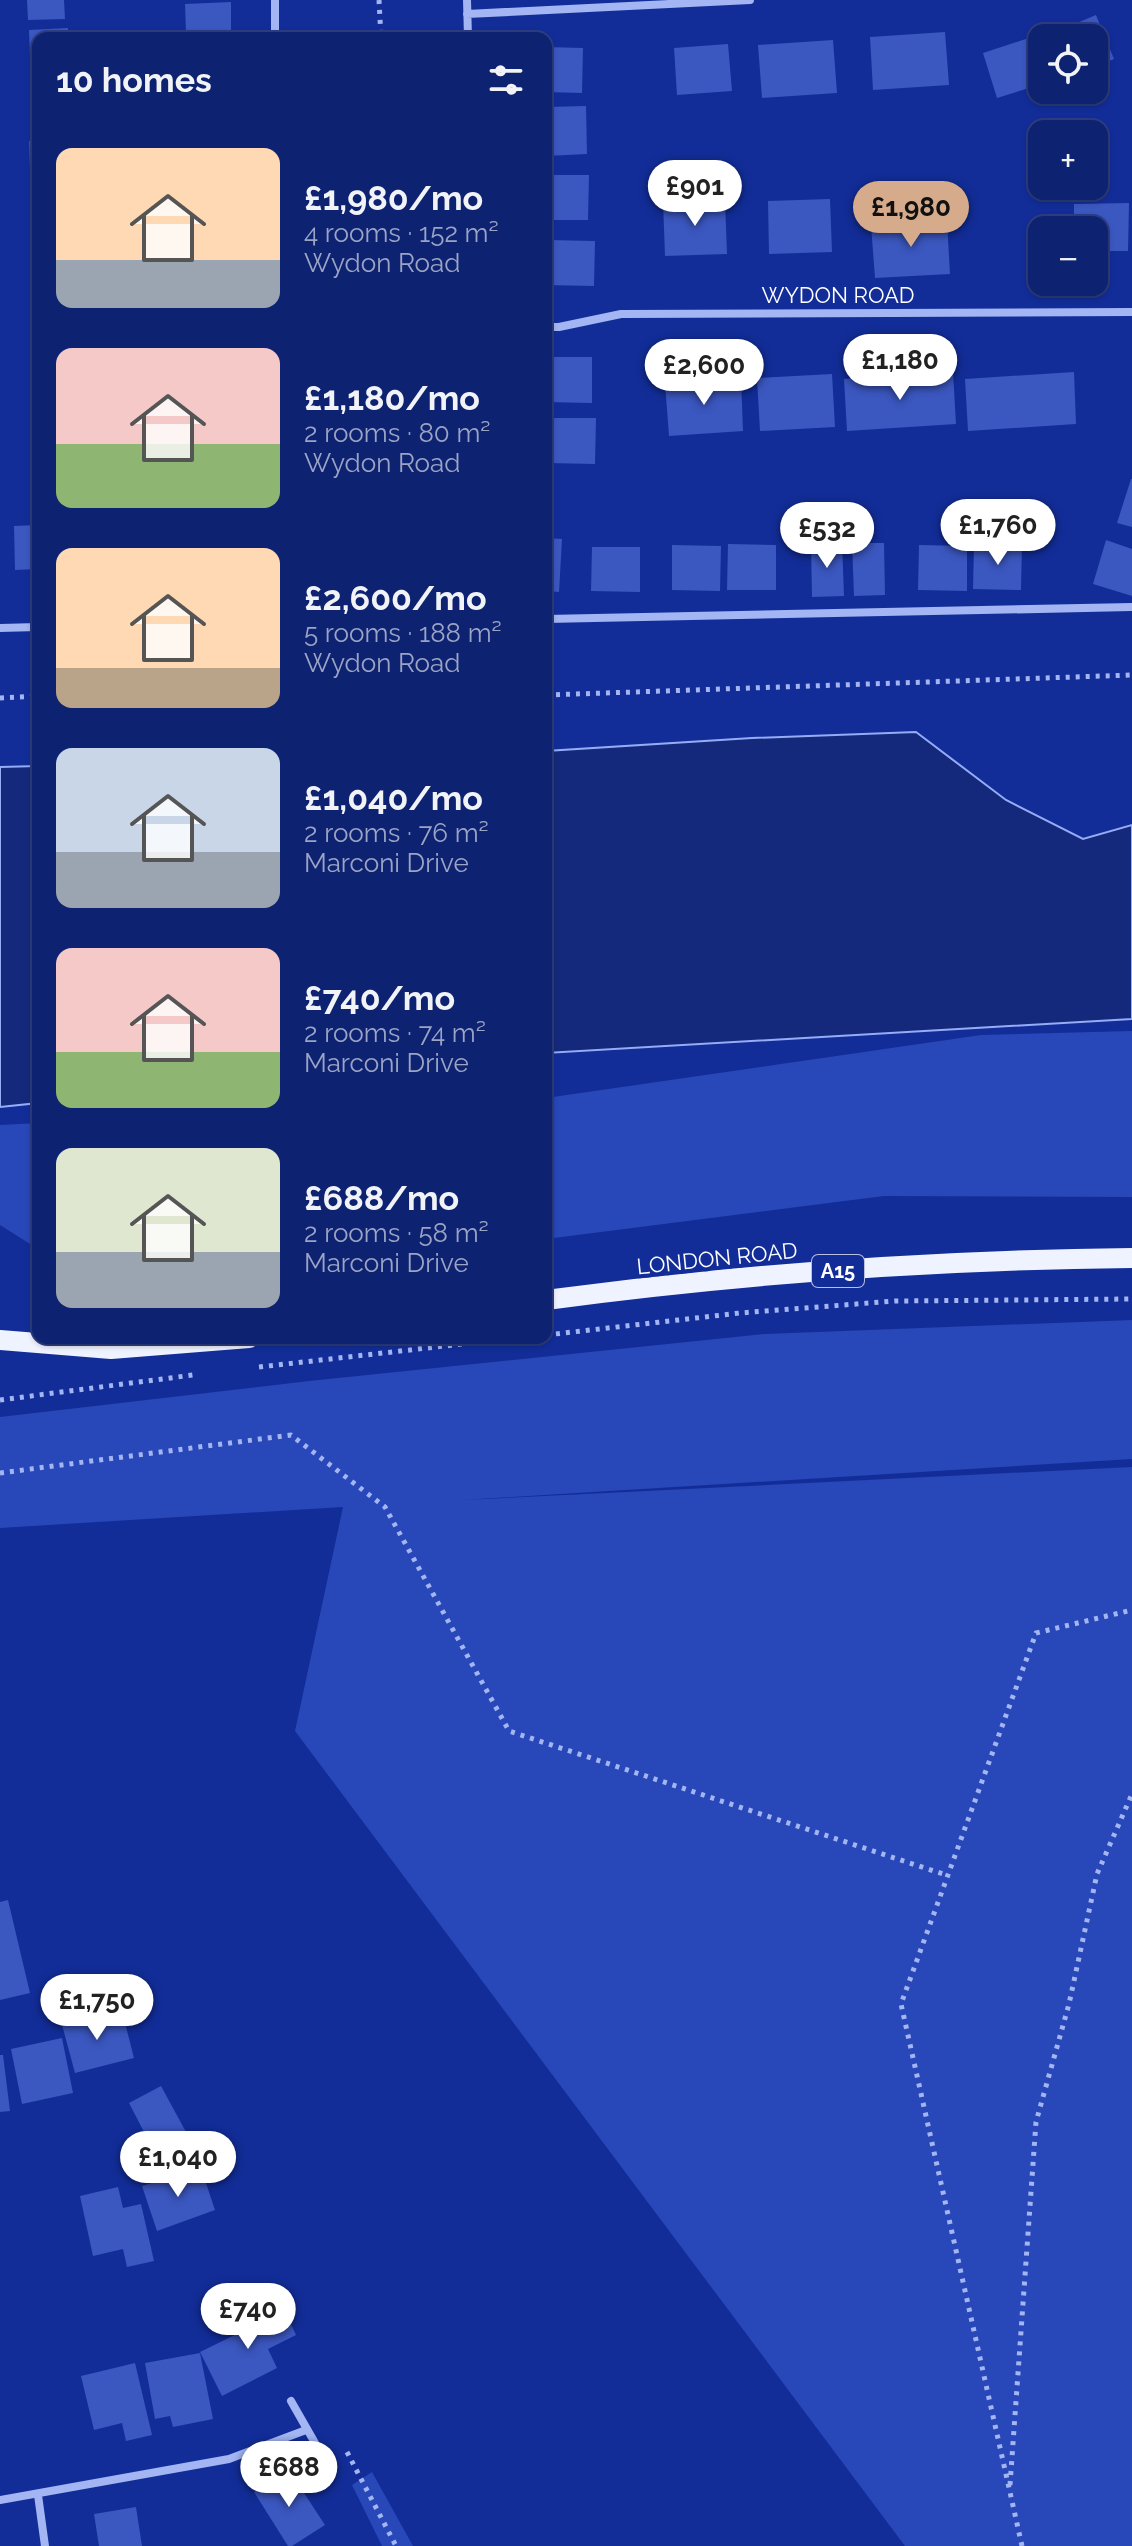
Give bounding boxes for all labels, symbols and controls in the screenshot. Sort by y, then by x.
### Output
map controls [1028,24,1108,296]
button: locate [1028,24,1108,104]
icon: filters [484,58,528,102]
text: 10 homes [56,60,212,100]
button: + [1028,120,1108,200]
pin: £901 [648,160,742,228]
text: £901 [666,171,724,201]
text: £1,980/mo [304,178,483,218]
icon: home [120,180,216,276]
pin: £1,980 [846,181,976,249]
text: £1,980 [871,192,951,222]
button: − [1028,216,1108,296]
text: 4 rooms · 152 m² [304,218,499,248]
text: Wydon Road [304,248,460,278]
street label: WYDON ROAD [761,282,915,308]
pin: £1,180 [835,334,965,402]
pin: £2,600 [639,339,769,407]
text: £1,180 [861,345,939,375]
text: £2,600 [663,350,745,380]
text: £1,180/mo [304,378,480,418]
icon: home [120,380,216,476]
text: 2 rooms · 80 m² [304,418,490,448]
text: Wydon Road [304,448,460,478]
pin: £1,760 [933,499,1063,567]
pin: £532 [780,502,874,570]
text: £1,760 [959,510,1037,540]
text: £532 [798,513,856,543]
text: £2,600/mo [304,578,487,618]
icon: home [120,580,216,676]
text: 5 rooms · 188 m² [304,618,502,648]
text: Wydon Road [304,648,460,678]
text: £1,040/mo [304,778,483,818]
icon: home [120,780,216,876]
text: 2 rooms · 76 m² [304,818,489,848]
text: Marconi Drive [304,848,469,878]
text: £740/mo [304,978,455,1018]
icon: home [120,980,216,1076]
text: 2 rooms · 74 m² [304,1018,486,1048]
text: Marconi Drive [304,1048,469,1078]
text: £688/mo [304,1178,459,1218]
icon: home [120,1180,216,1276]
text: 2 rooms · 58 m² [304,1218,489,1248]
street label: LONDON ROAD [635,1237,799,1279]
text: Marconi Drive [304,1248,469,1278]
road number: A15 [812,1255,864,1287]
pin: £1,750 [32,1974,162,2042]
text: £1,750 [58,1985,136,2015]
pin: £1,040 [113,2131,243,2199]
text: £1,040 [138,2142,218,2172]
pin: £740 [201,2283,295,2351]
text: £740 [219,2294,277,2324]
pin: £688 [242,2441,336,2509]
text: £688 [258,2452,320,2482]

